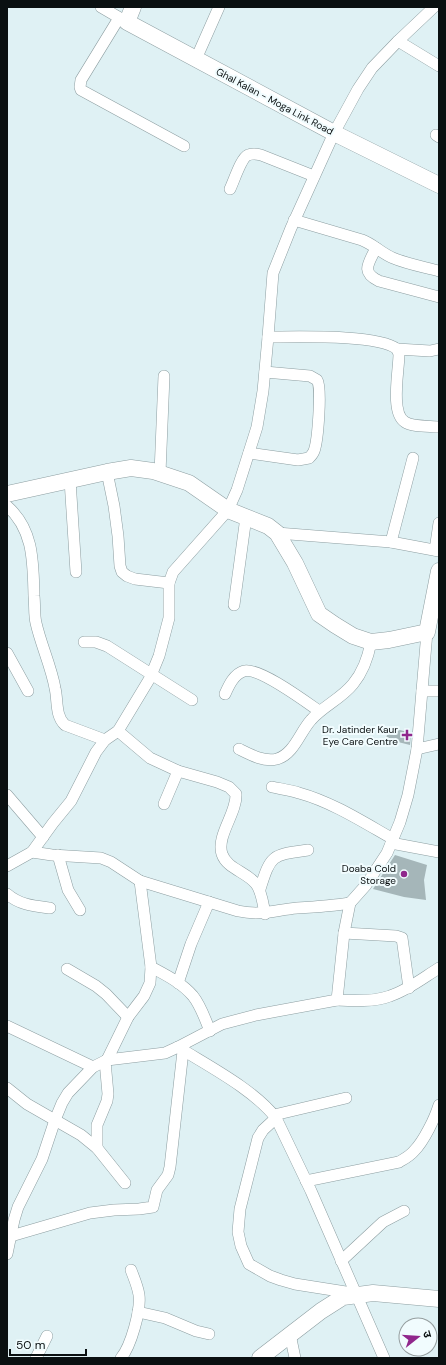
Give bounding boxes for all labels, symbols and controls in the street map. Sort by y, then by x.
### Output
street label: Ghal Kalan - Moga Link Road [214,65,336,138]
place label: Dr. Jatinder Kaur Eye Care Centre [322,723,398,748]
marker: Dr. Jatinder Kaur Eye Care Centre [401,729,413,741]
place label: Doaba Cold Storage [342,862,396,887]
marker: Doaba Cold Storage [399,869,409,879]
north arrow [398,1317,438,1357]
text: उ [420,1329,435,1340]
scale bar [10,1331,86,1357]
text: 50 m [16,1337,45,1353]

